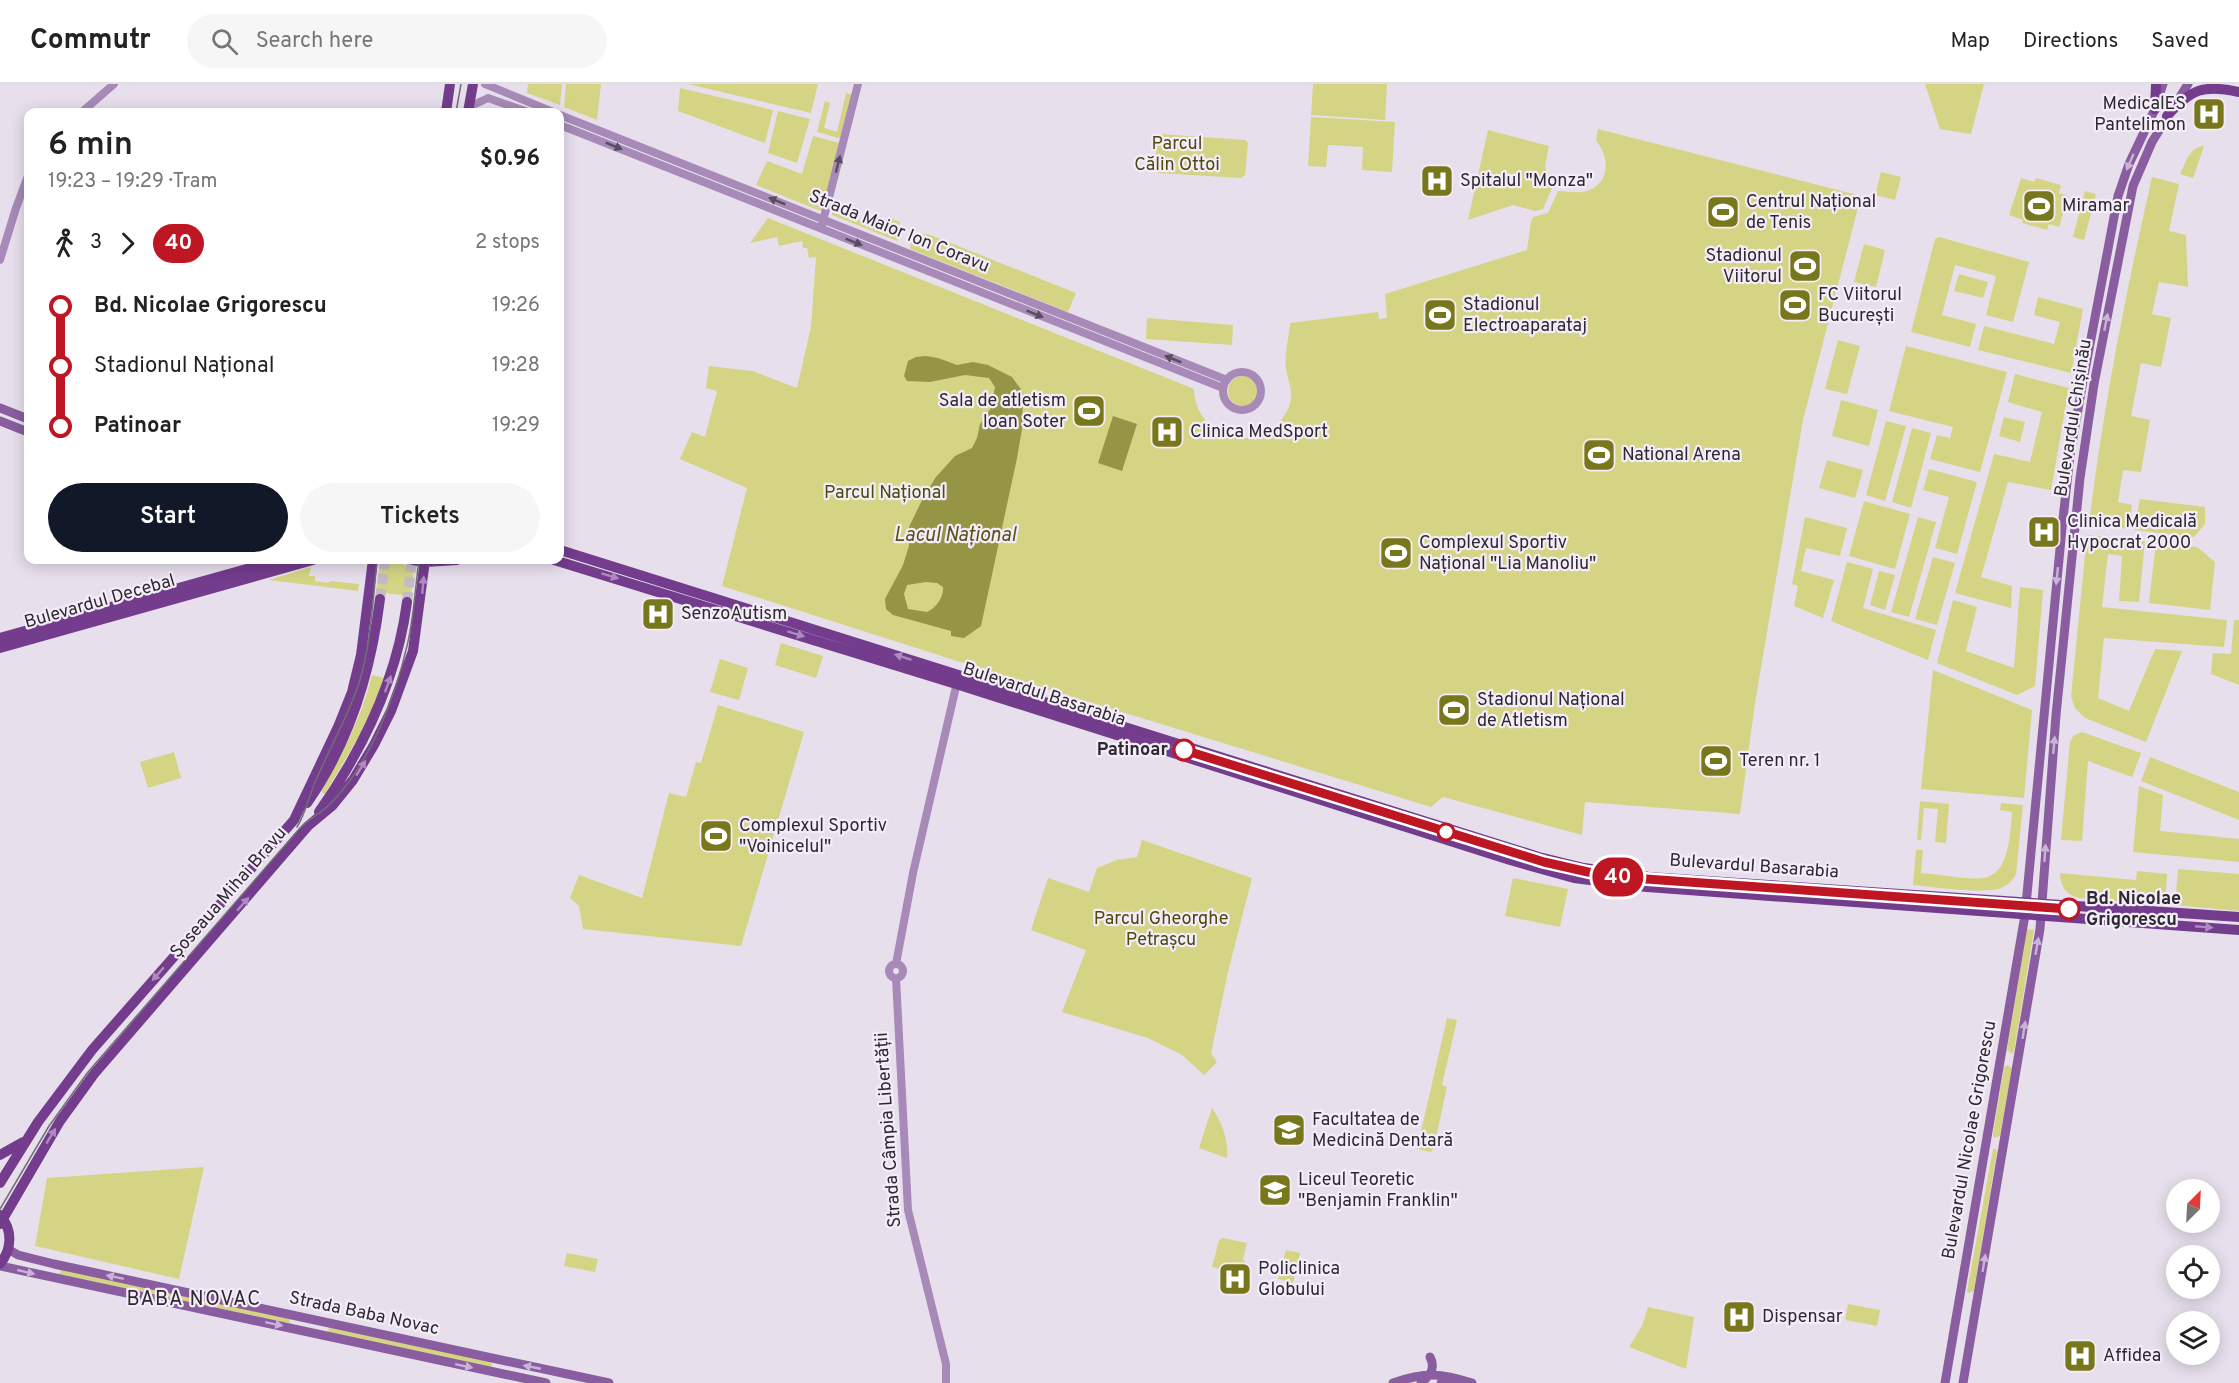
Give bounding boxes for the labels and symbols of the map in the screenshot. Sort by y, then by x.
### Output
place label: MedicalES Pantelimon [2094,93,2186,137]
hospital icon: MedicalES Pantelimon [2191,96,2227,132]
park label: Parcul Călin Ottoi [1134,133,1220,177]
one-way arrow [605,142,623,152]
one-way arrow [2125,153,2134,171]
one-way arrow [834,154,844,173]
hospital icon: Spitalul "Monza" [1419,163,1455,199]
place label: Spitalul "Monza" [1460,170,1593,193]
street label: Strada Maior Ion Coravu [805,185,993,279]
sports icon: Miramar [2021,188,2057,224]
place label: Centrul Național de Tenis [1746,191,1876,235]
sports icon: Centrul Național de Tenis [1705,194,1741,230]
place label: Miramar [2062,195,2129,218]
one-way arrow [767,196,785,206]
one-way arrow [845,237,863,247]
place label: Stadionul Viitorul [1705,245,1782,289]
sports icon: Stadionul Viitorul [1787,248,1823,284]
place label: FC Viitorul București [1818,284,1902,328]
sports icon: FC Viitorul București [1777,287,1813,323]
place label: Stadionul Electroaparataj [1463,294,1587,338]
sports icon: Stadionul Electroaparataj [1422,297,1458,333]
one-way arrow [1026,310,1044,319]
one-way arrow [2102,313,2111,332]
street label: Bulevardul Chișinău [2050,337,2098,499]
one-way arrow [1163,354,1181,364]
place label: Sala de atletism Ioan Soter [939,390,1066,434]
sports icon: Sala de atletism Ioan Soter [1071,393,1107,429]
hospital icon: Clinica MedSport [1149,414,1185,450]
place label: Clinica MedSport [1190,421,1328,444]
sports icon: National Arena [1581,437,1617,473]
place label: National Arena [1622,444,1741,467]
park label: Parcul Național [824,482,946,505]
place label: Clinica Medicală Hypocrat 2000 [2067,511,2197,555]
hospital icon: Clinica Medicală Hypocrat 2000 [2026,514,2062,550]
water label: Lacul Național [894,523,1017,549]
place label: Complexul Sportiv Național "Lia Manoliu" [1419,532,1596,576]
sports icon: Complexul Sportiv Național "Lia Manoliu" [1378,535,1414,571]
one-way arrow [2052,567,2062,586]
street label: Bulevardul Decebal [22,569,178,635]
one-way arrow [601,572,619,581]
one-way arrow [418,575,427,594]
hospital icon: SenzoAutism [640,596,676,632]
place label: SenzoAutism [681,603,787,626]
one-way arrow [787,630,805,639]
one-way arrow [894,652,912,661]
street label: Bulevardul Basarabia [960,658,1128,732]
one-way arrow [383,675,393,693]
place label: Stadionul Național de Atletism [1477,689,1625,733]
sports icon: Stadionul Național de Atletism [1436,692,1472,728]
one-way arrow [2049,735,2059,754]
place label: Patinoar [1097,739,1168,762]
marker: Patinoar [1173,739,1195,761]
sports icon: Teren nr. 1 [1698,743,1734,779]
place label: Teren nr. 1 [1739,750,1820,773]
one-way arrow [355,759,366,776]
place label: Complexul Sportiv "Voinicelul" [739,815,887,859]
sports icon: Complexul Sportiv "Voinicelul" [698,818,734,854]
street label: Șoseaua Mihai Bravu [166,823,292,963]
unlabelled marker [1437,823,1455,841]
one-way arrow [2041,844,2050,863]
street label: Bulevardul Basarabia [1668,850,1840,884]
line badge: 40 [1591,858,1645,896]
place label: Bd. Nicolae Grigorescu [2086,888,2181,932]
one-way arrow [236,896,250,911]
marker: Bd. Nicolae Grigorescu [2058,898,2080,920]
park label: Parcul Gheorghe Petrașcu [1094,908,1228,952]
one-way arrow [2194,922,2213,932]
one-way arrow [2033,936,2042,955]
one-way arrow [152,966,165,981]
street label: Bulevardul Nicolae Grigorescu [1938,1019,2002,1261]
one-way arrow [2019,1020,2028,1039]
street label: Strada Câmpia Libertății [871,1032,907,1228]
place label: Facultatea de Medicină Dentară [1312,1109,1453,1153]
school or university icon: Facultatea de Medicină Dentară [1271,1112,1307,1148]
one-way arrow [46,1127,56,1144]
place label: Liceul Teoretic "Benjamin Franklin" [1298,1169,1458,1213]
school or university icon: Liceul Teoretic "Benjamin Franklin" [1257,1172,1293,1208]
north arrow [2166,1179,2220,1233]
one-way arrow [1979,1254,1988,1273]
place label: Policlinica Globului [1258,1258,1340,1302]
hospital icon: Policlinica Globului [1217,1261,1253,1297]
one-way arrow [17,1267,35,1277]
one-way arrow [106,1272,125,1281]
district label: BABA NOVAC [126,1287,262,1313]
street label: Strada Baba Novac [287,1287,441,1341]
hospital icon: Dispensar [1721,1299,1757,1335]
place label: Dispensar [1762,1306,1843,1329]
one-way arrow [265,1320,284,1329]
hospital icon: Affidea [2062,1338,2098,1374]
place label: Affidea [2103,1345,2161,1368]
one-way arrow [455,1362,474,1371]
one-way arrow [522,1362,541,1371]

